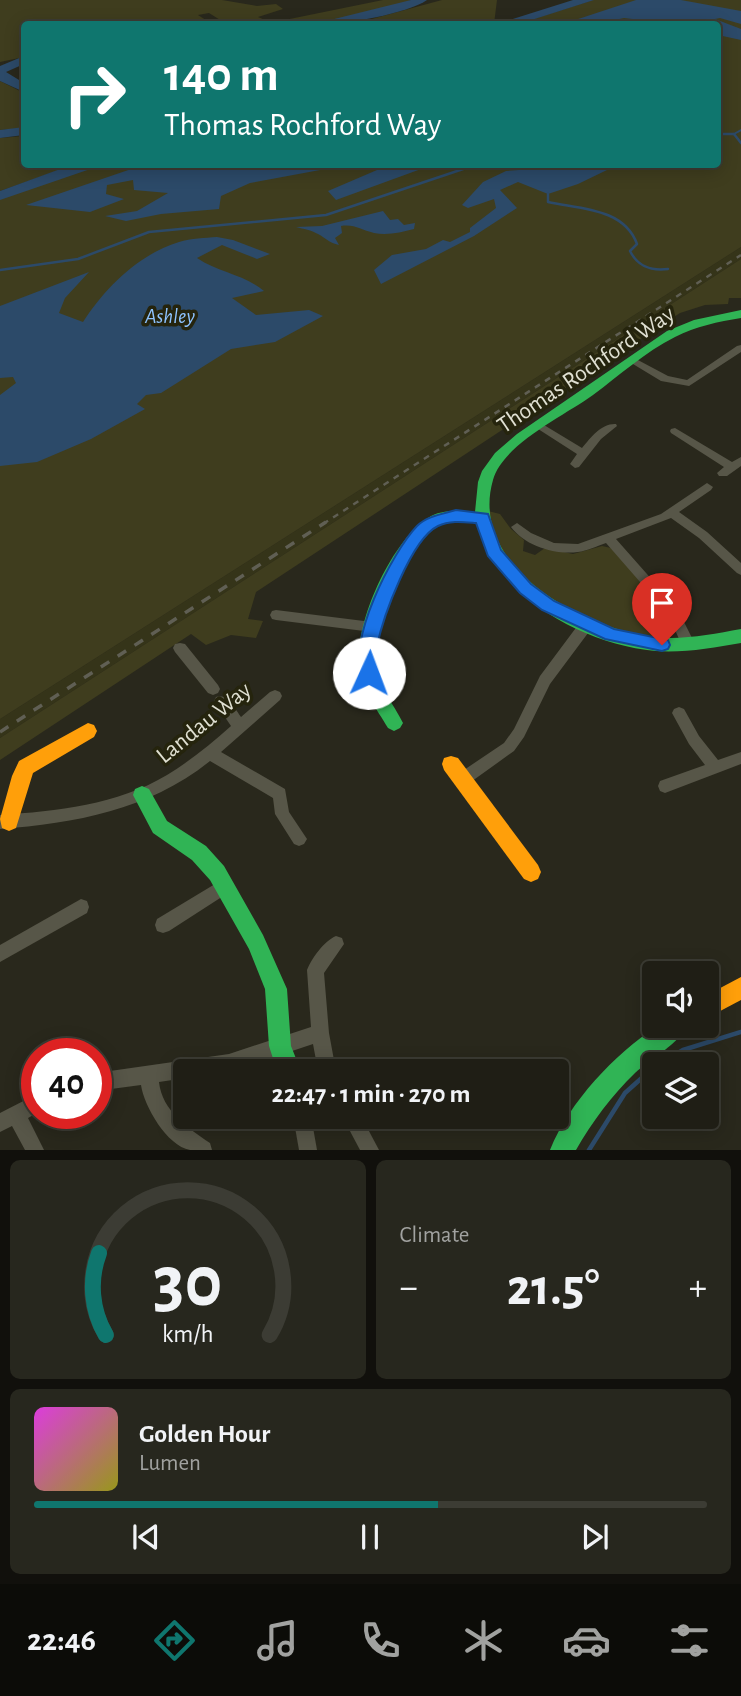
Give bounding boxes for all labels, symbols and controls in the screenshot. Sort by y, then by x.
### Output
icon: right [49,49,140,140]
text: 140 m [164,51,279,100]
text: Thomas Rochford Way [164,109,441,141]
street label: Thomas Rochford Way [493,302,679,438]
water label: Ashley [144,306,195,327]
pin [632,573,692,645]
icon: arrive [643,584,681,622]
position arrow [332,636,406,710]
street label: Landau Way [152,678,256,768]
map controls [642,961,719,1129]
button: sound [642,961,719,1038]
speed limit sign: 40 [21,1038,112,1129]
button: layers [642,1052,719,1129]
text: 22:47 · 1 min · 270 m [271,1081,471,1107]
text: Climate [400,1224,469,1247]
text: 30 [153,1248,222,1321]
text: 21.5° [507,1262,600,1314]
text: − [400,1269,418,1307]
text: + [689,1269,707,1307]
text: km/h [162,1322,214,1347]
text: Golden Hour [139,1421,270,1447]
text: Lumen [139,1452,201,1475]
icon: previous [127,1518,165,1556]
icon: pause [351,1518,389,1556]
icon: next [576,1518,614,1556]
icon: directions [150,1616,199,1665]
icon: music [253,1616,302,1665]
icon: phone [356,1616,405,1665]
icon: climate [459,1616,508,1665]
icon: car [562,1616,611,1665]
icon: filters [665,1616,714,1665]
text: 22:46 [27,1624,96,1656]

